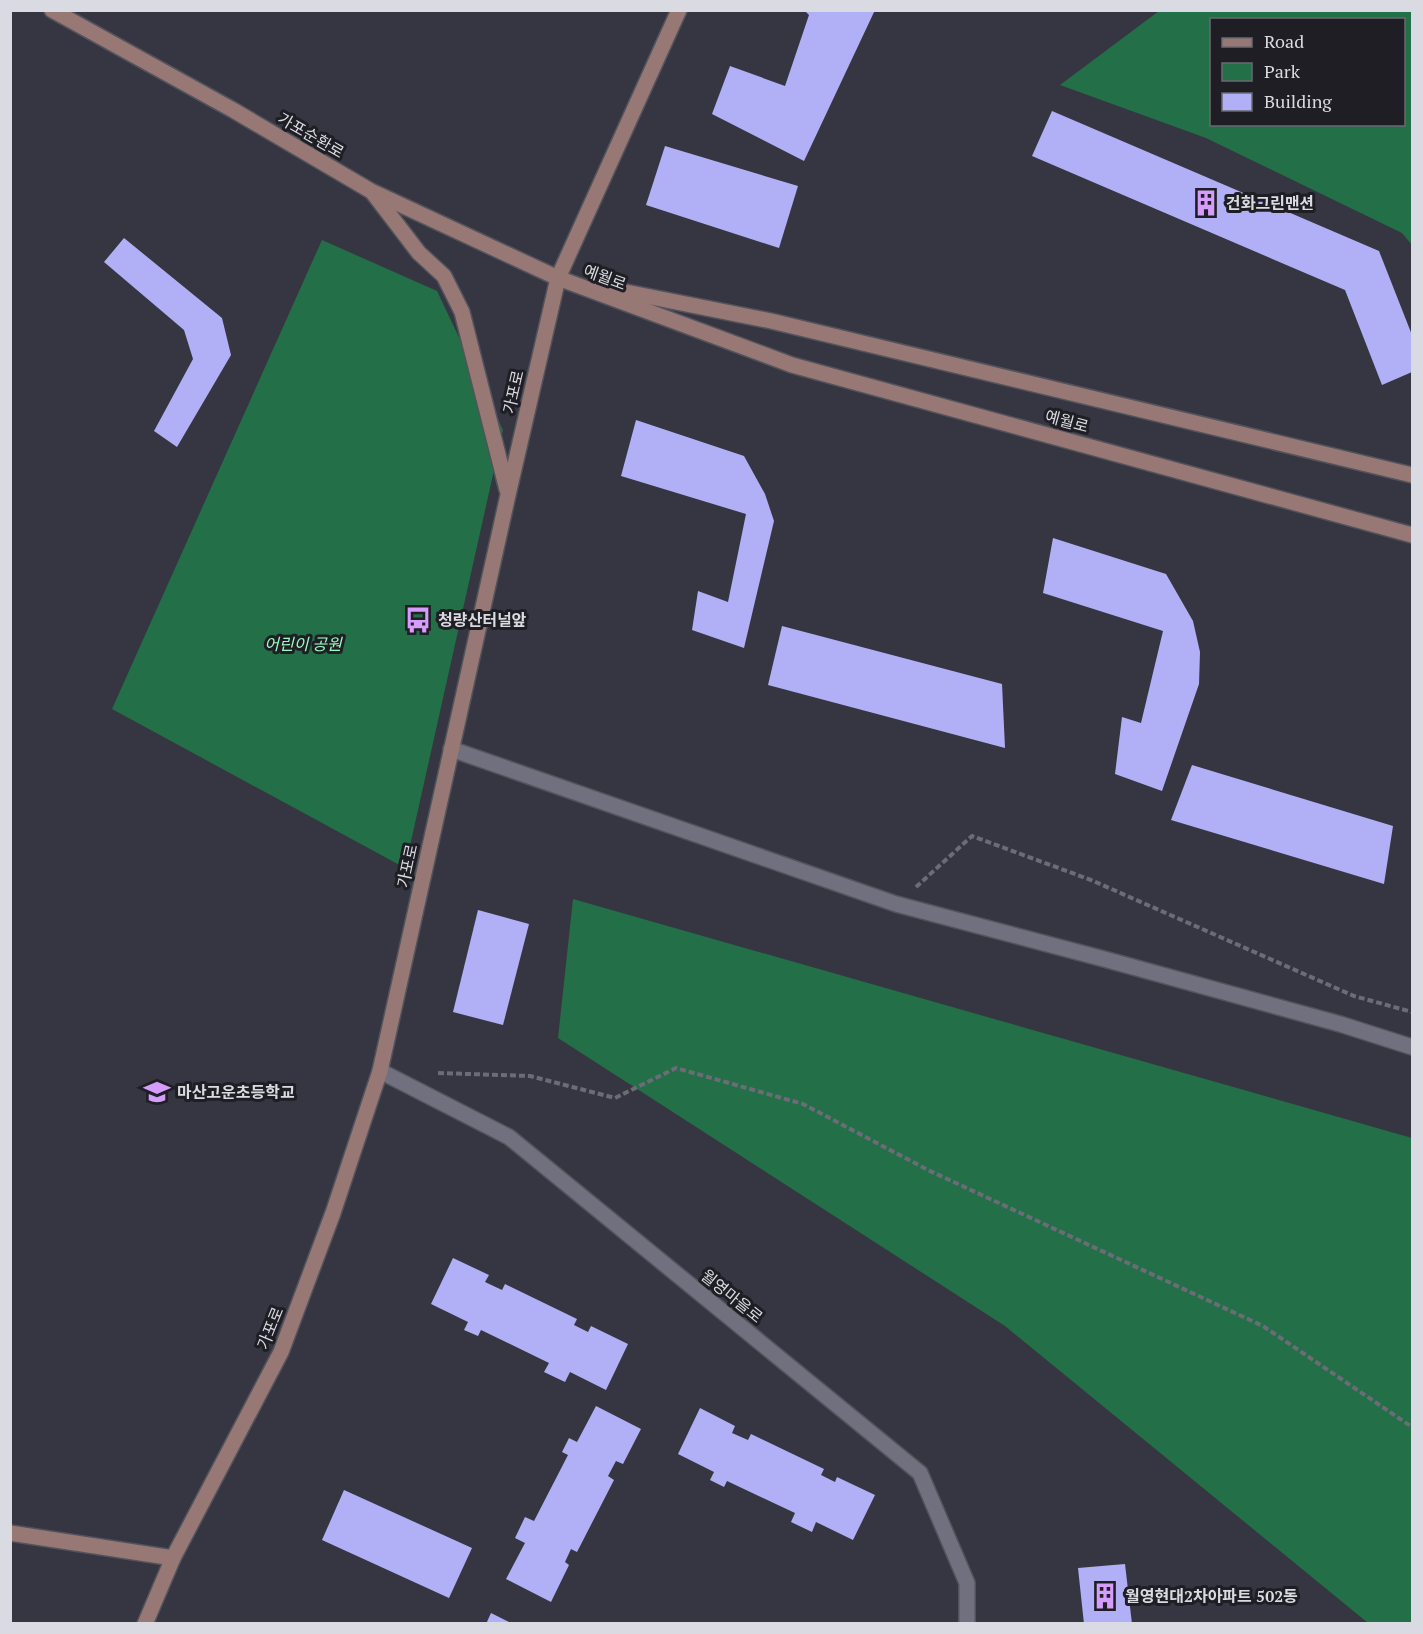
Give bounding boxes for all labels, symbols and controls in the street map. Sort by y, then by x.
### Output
legend [1210,18,1405,126]
text: Road [1264,29,1304,53]
text: Park [1264,59,1301,83]
text: Building [1264,89,1332,113]
street label: 가포순환로 [274,107,349,163]
building icon: 건화그린맨션 [1191,188,1221,218]
place label: 건화그린맨션 [1226,192,1314,214]
street label: 예월로 [580,259,630,295]
street label: 가포로 [497,368,529,416]
street label: 예월로 [1043,405,1091,437]
bus stop icon: 청량산터널앞 [403,605,433,635]
place label: 청량산터널앞 [438,609,527,631]
park label: 어린이 공원 [264,633,343,655]
street label: 가포로 [392,842,422,890]
school or university icon: 마산고운초등학교 [142,1077,172,1107]
place label: 마산고운초등학교 [177,1081,295,1103]
street label: 월영마을로 [696,1264,768,1328]
street label: 가포로 [252,1303,289,1353]
building icon: 월영현대2차아파트 502동 [1090,1581,1120,1611]
place label: 월영현대2차아파트 502동 [1125,1585,1298,1607]

